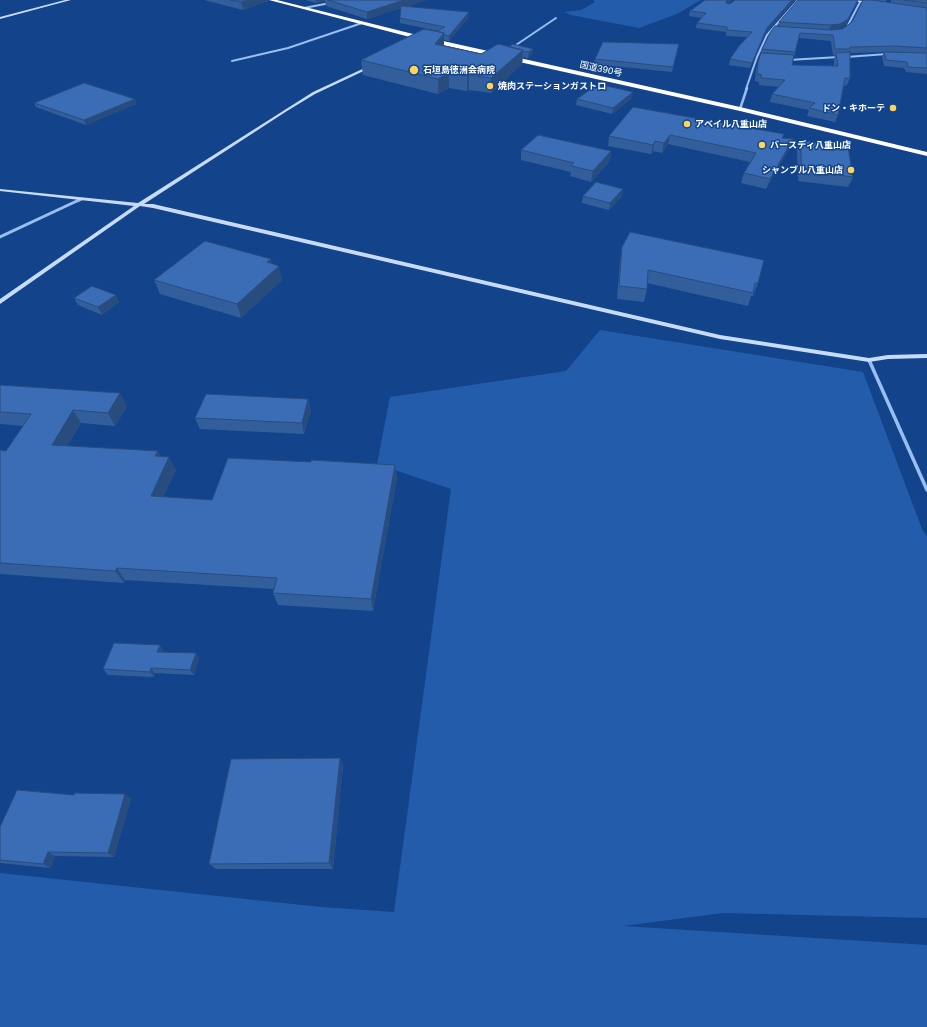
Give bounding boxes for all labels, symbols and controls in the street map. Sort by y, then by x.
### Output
street label: 国道390号 [579,59,623,79]
marker: 石垣島徳洲会病院 [408,64,420,76]
place label: 石垣島徳洲会病院 [423,65,495,75]
marker: 焼肉ステーションガストロ [485,81,495,91]
place label: 焼肉ステーションガストロ [498,81,606,91]
place label: ドン・キホーテ [822,103,885,113]
marker: ドン・キホーテ [888,103,898,113]
marker: アベイル八重山店 [682,119,692,129]
place label: アベイル八重山店 [695,119,767,129]
marker: バースディ八重山店 [757,140,767,150]
place label: バースディ八重山店 [770,140,851,150]
place label: シャンブル八重山店 [762,165,843,175]
marker: シャンブル八重山店 [846,165,856,175]

